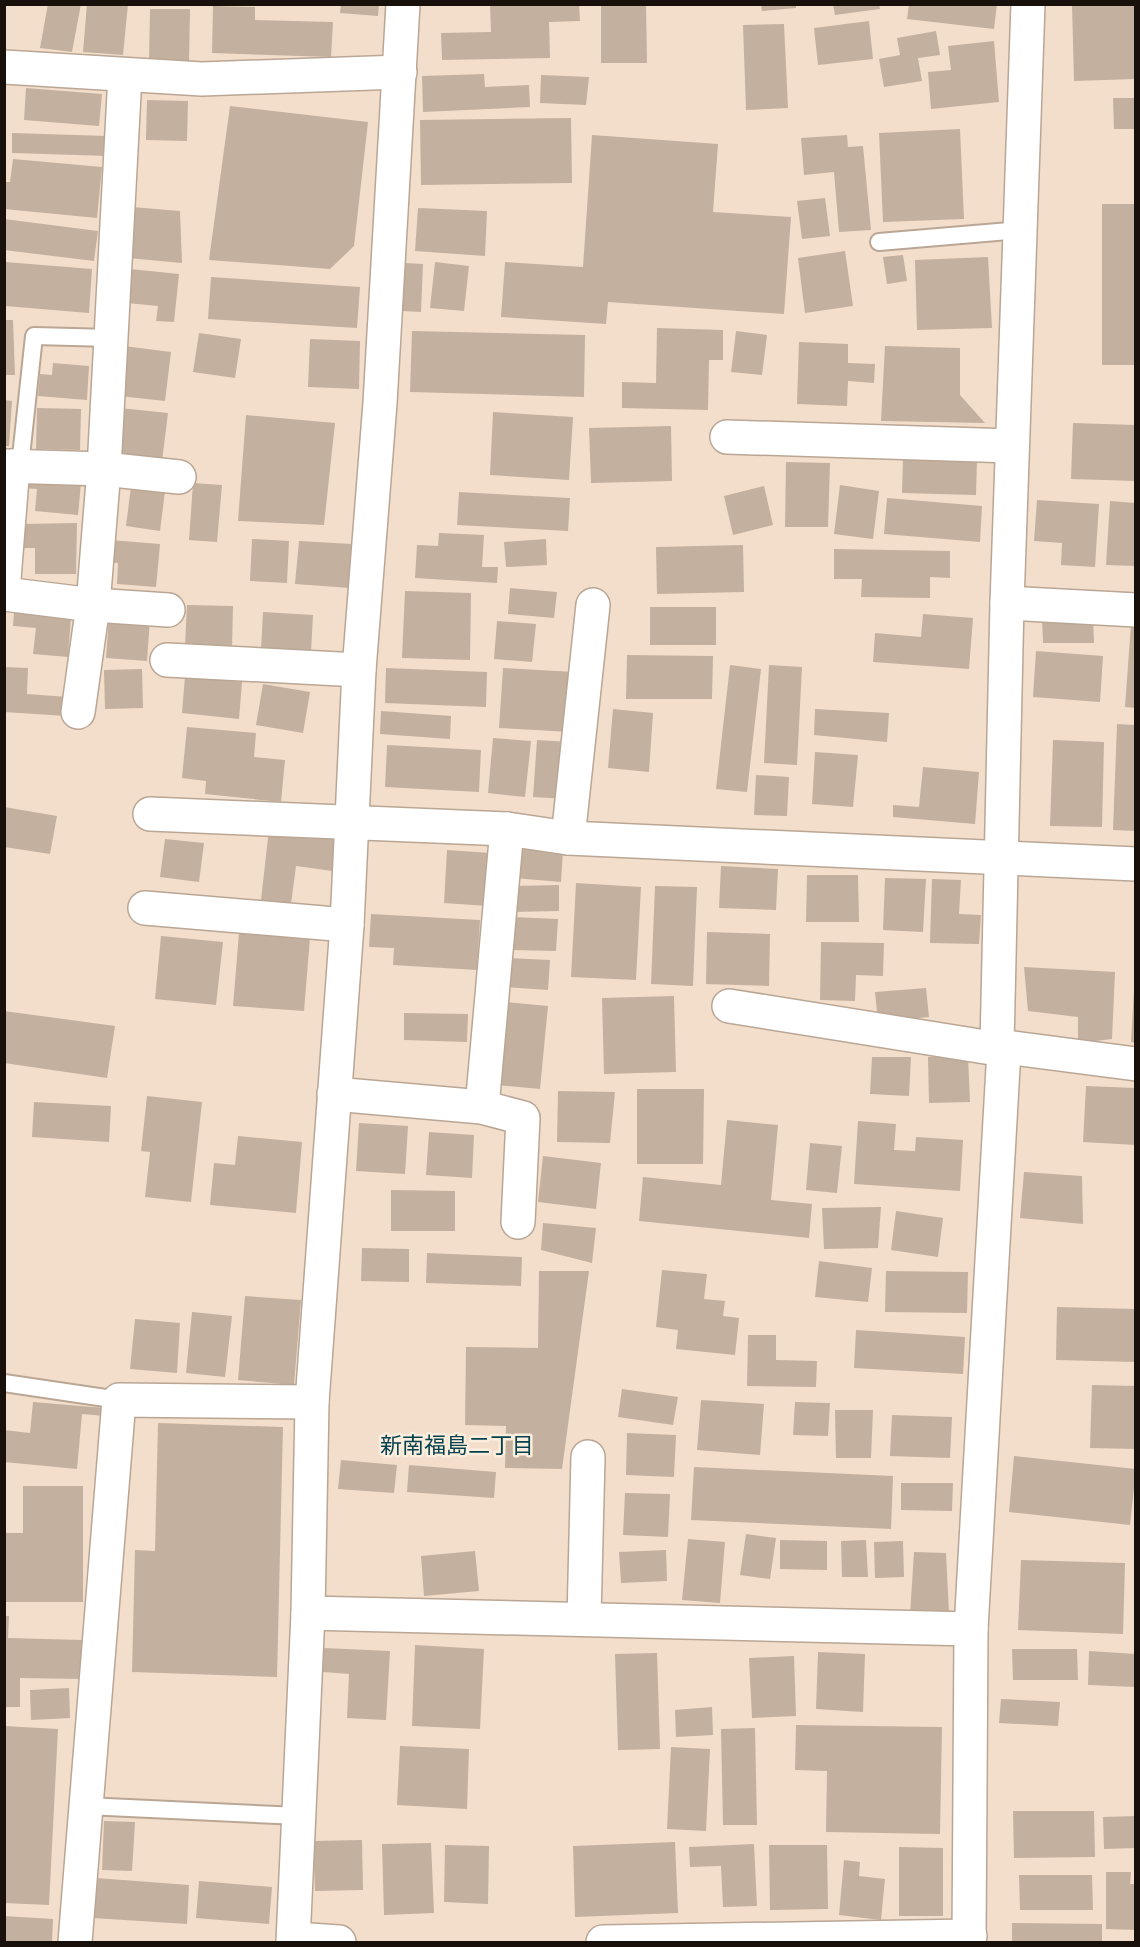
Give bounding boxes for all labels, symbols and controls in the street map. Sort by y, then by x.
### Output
district label: 新南福島二丁目 [380,1429,534,1461]

